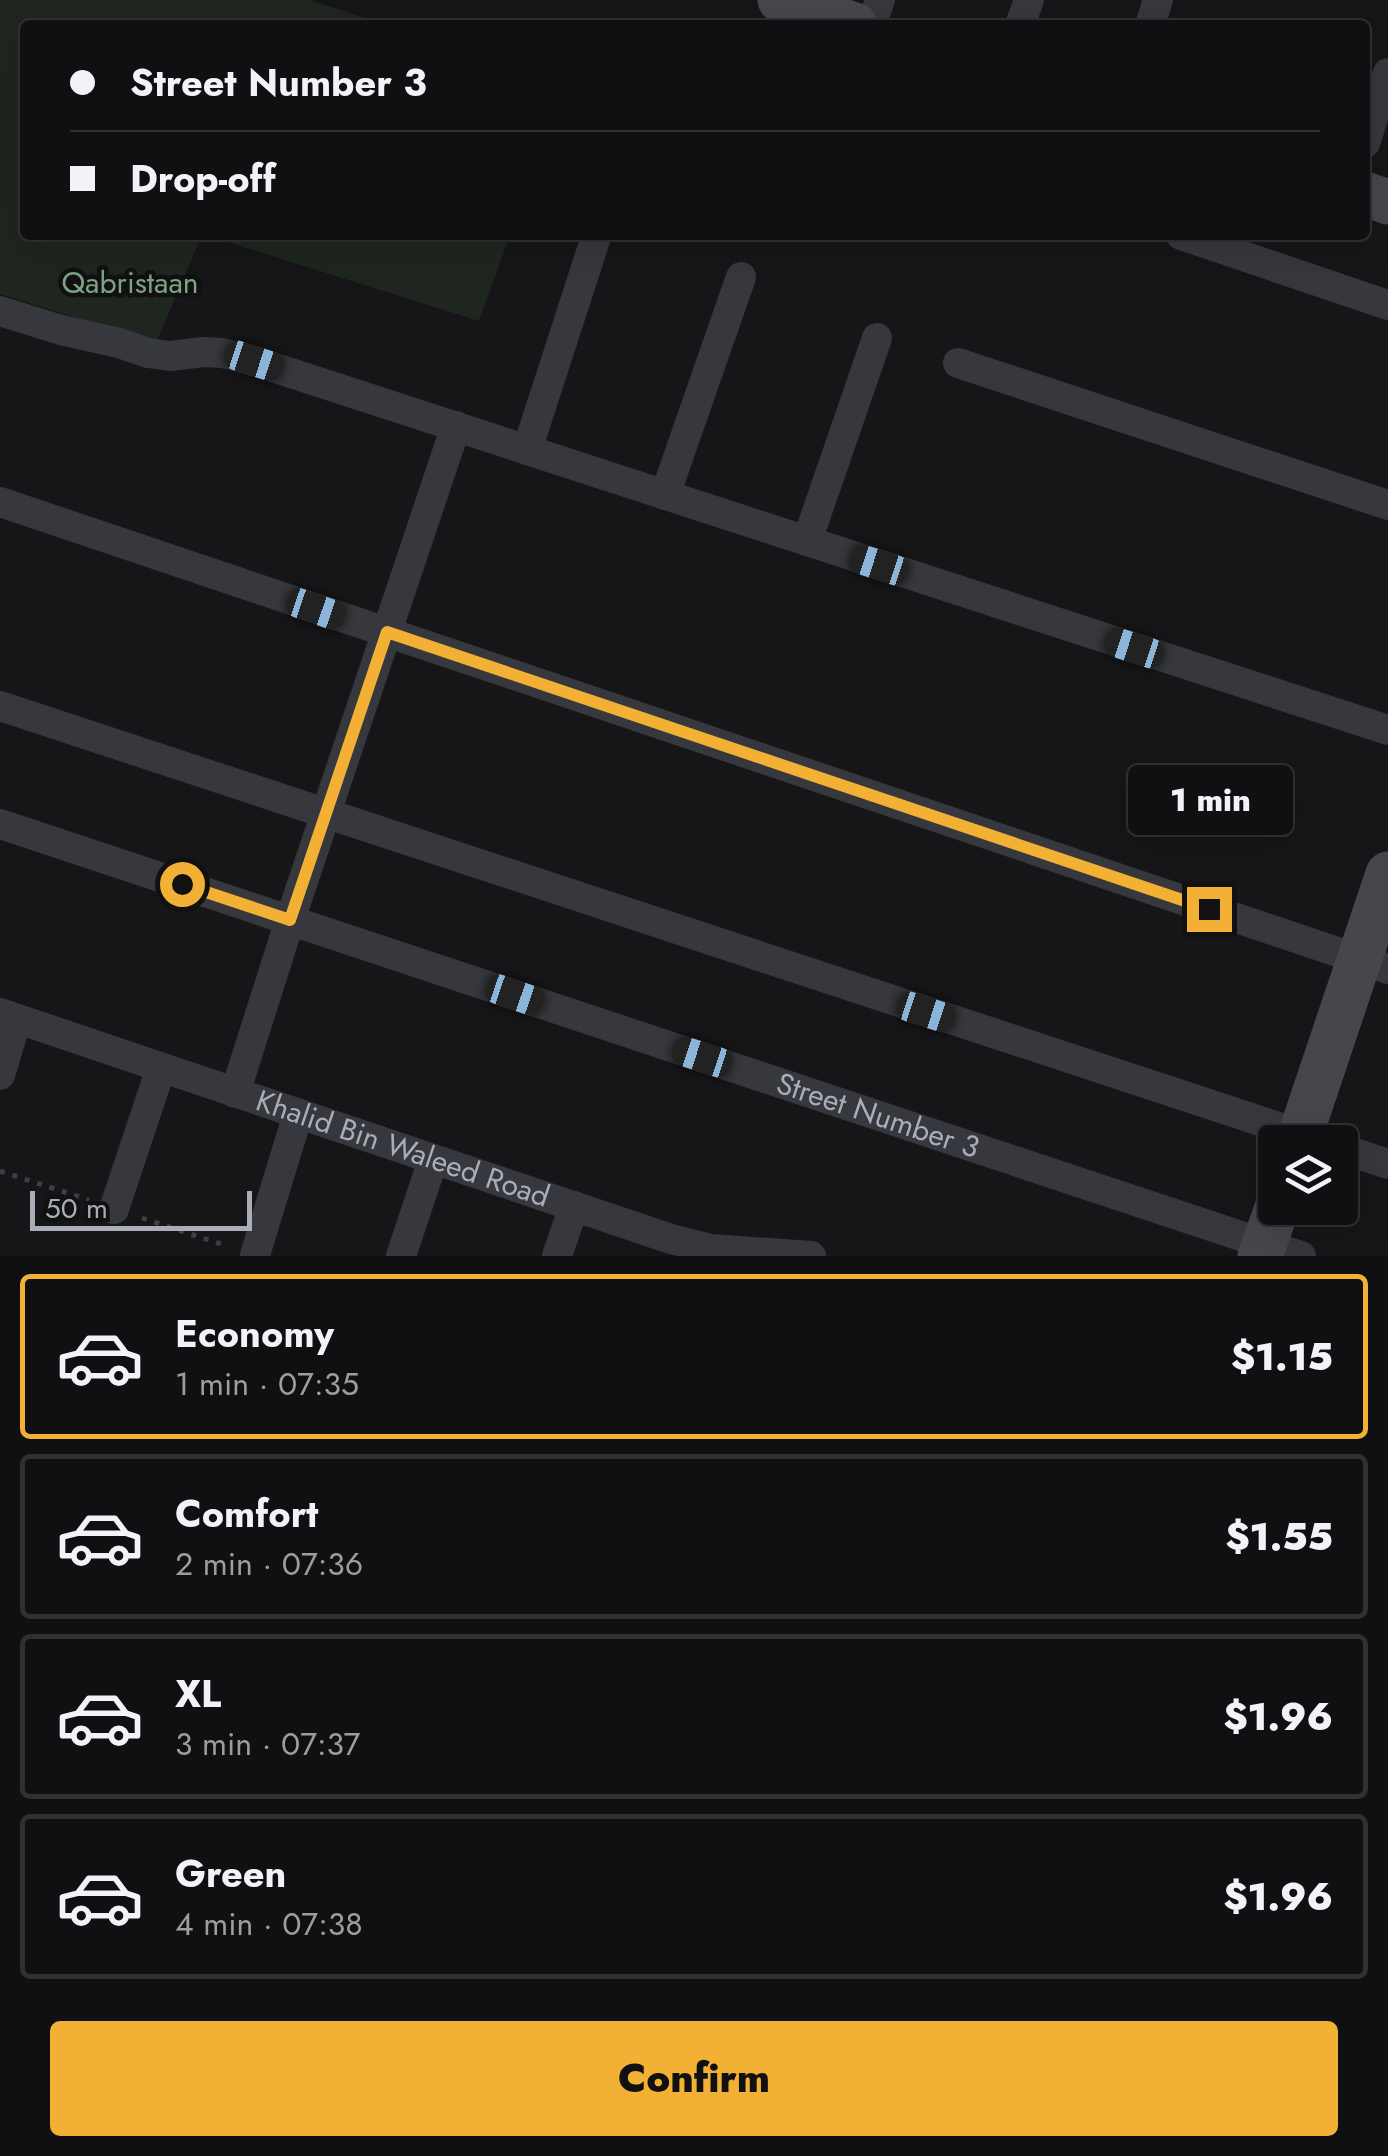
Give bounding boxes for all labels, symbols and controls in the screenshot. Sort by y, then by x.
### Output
text: Street Number 3 [130,55,427,110]
text: Drop-off [130,151,276,206]
park label: Qabristaan [61,261,199,304]
car [221,337,287,385]
car [846,541,912,589]
car [283,585,349,633]
car [1101,624,1167,672]
callout: 1 min [1126,764,1292,834]
text: 1 min [1170,777,1251,823]
route start [160,862,205,907]
route end [1187,887,1232,932]
car [482,971,548,1019]
car [893,988,959,1036]
car [669,1033,735,1081]
street label: Street Number 3 [771,1061,985,1169]
street label: Khalid Bin Waleed Road [251,1079,555,1218]
map controls [1258,1125,1358,1225]
button: layers [1258,1125,1358,1225]
scale bar [30,1186,252,1230]
text: 50 m [45,1188,108,1229]
text: Economy [175,1306,334,1361]
icon: car [55,1312,145,1402]
text: $1.15 [1231,1329,1333,1384]
text: 1 min · 07:35 [175,1361,359,1407]
text: Comfort [175,1486,318,1541]
icon: car [55,1492,145,1582]
text: $1.55 [1226,1509,1333,1564]
text: 2 min · 07:36 [175,1541,363,1587]
text: XL [175,1666,221,1721]
icon: car [55,1672,145,1762]
text: $1.96 [1223,1689,1333,1744]
text: 3 min · 07:37 [175,1721,360,1767]
text: Green [175,1846,286,1901]
icon: car [55,1852,145,1942]
text: $1.96 [1223,1869,1333,1924]
text: 4 min · 07:38 [175,1901,363,1947]
button: Confirm [50,2021,1338,2136]

